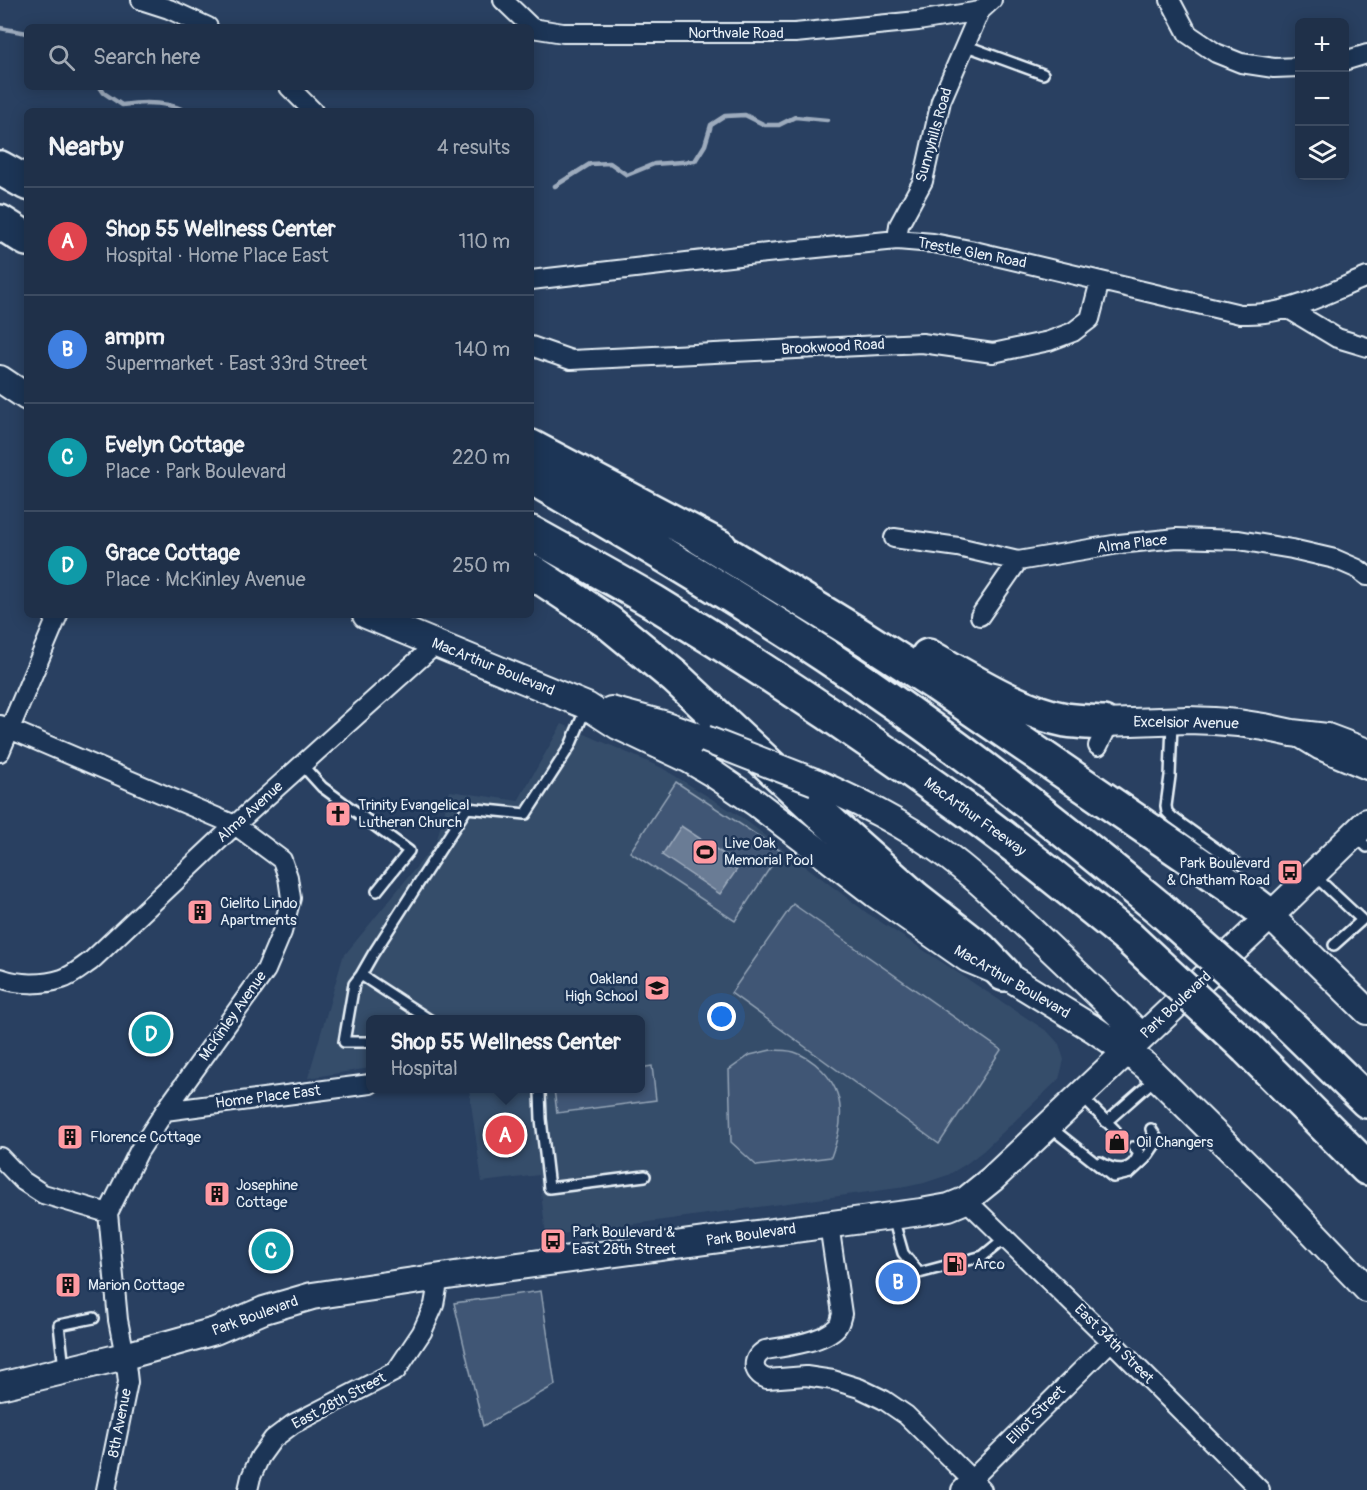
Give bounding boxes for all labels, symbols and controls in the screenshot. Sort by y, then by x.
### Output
map controls [1295,18,1349,180]
button: + [1295,18,1349,72]
search box [24,24,534,90]
street label: Northvale Road [688,24,784,43]
icon: search [45,41,78,74]
text: Search here [93,43,200,71]
button: − [1295,72,1349,126]
street label: Sunnyhills Road [911,86,957,184]
button: layers [1295,126,1349,180]
text: Nearby [48,131,124,163]
text: 4 results [437,135,510,160]
text: Shop 55 Wellness Center [105,215,336,243]
text: A [61,229,74,254]
text: 110 m [459,229,510,254]
street label: Trestle Glen Road [916,233,1028,273]
text: Hospital · Home Place East [105,243,329,268]
text: ampm [105,323,165,351]
street label: Brookwood Road [781,335,885,359]
text: B [62,337,73,362]
text: 140 m [455,337,510,362]
text: Supermarket · East 33rd Street [105,351,367,376]
text: Evelyn Cottage [105,431,244,459]
text: C [61,445,74,470]
text: 220 m [452,445,510,470]
text: Place · Park Boulevard [105,459,286,484]
street label: Alma Place [1096,530,1169,558]
text: Grace Cottage [105,539,240,567]
text: D [61,553,74,578]
text: 250 m [452,553,510,578]
text: Place · McKinley Avenue [105,567,306,592]
street label: MacArthur Boulevard [429,634,557,700]
street label: Excelsior Avenue [1133,713,1239,733]
street label: MacArthur Freeway [920,773,1030,861]
street label: Alma Avenue [213,777,288,847]
place label: Trinity Evangelical Lutheran Church [358,796,470,832]
church icon: Trinity Evangelical Lutheran Church [323,799,353,829]
place label: Live Oak Memorial Pool [724,834,813,870]
sports icon: Live Oak Memorial Pool [690,837,720,867]
place label: Park Boulevard & Chatham Road [1167,854,1270,890]
bus stop icon: Park Boulevard & Chatham Road [1275,857,1305,887]
place label: Cielito Lindo Apartments [220,894,298,930]
building icon: Cielito Lindo Apartments [185,897,215,927]
street label: MacArthur Boulevard [951,941,1073,1023]
street label: McKinley Avenue [195,967,271,1065]
street label: Park Boulevard [1136,967,1216,1043]
place label: Oakland High School [565,970,638,1006]
school or university icon: Oakland High School [642,973,672,1003]
your location [707,1002,736,1031]
pin: D [132,1012,170,1056]
popup [366,1015,645,1093]
text: Shop 55 Wellness Center [390,1028,621,1056]
text: Hospital [390,1056,458,1081]
street label: Home Place East [214,1081,323,1113]
pin: A [486,1112,524,1158]
building icon: Florence Cottage [55,1122,85,1152]
shop icon: Oil Changers [1102,1127,1132,1157]
place label: Florence Cottage [90,1128,201,1147]
place label: Oil Changers [1136,1133,1214,1152]
place label: Josephine Cottage [236,1176,299,1212]
building icon: Josephine Cottage [202,1179,232,1209]
street label: Park Boulevard [705,1219,797,1251]
place label: Park Boulevard & East 28th Street [572,1223,677,1259]
bus stop icon: Park Boulevard & East 28th Street [538,1226,568,1256]
pin: C [252,1228,290,1274]
fuel station icon: Arco [940,1249,970,1279]
place label: Arco [974,1255,1005,1274]
pin: B [878,1260,918,1304]
building icon: Marion Cottage [53,1270,83,1300]
place label: Marion Cottage [88,1276,185,1295]
street label: Park Boulevard [209,1292,301,1340]
street label: East 34th Street [1070,1300,1158,1388]
street label: East 28th Street [289,1368,390,1434]
street label: Elliot Street [1003,1381,1070,1448]
street label: 8th Avenue [104,1386,136,1459]

